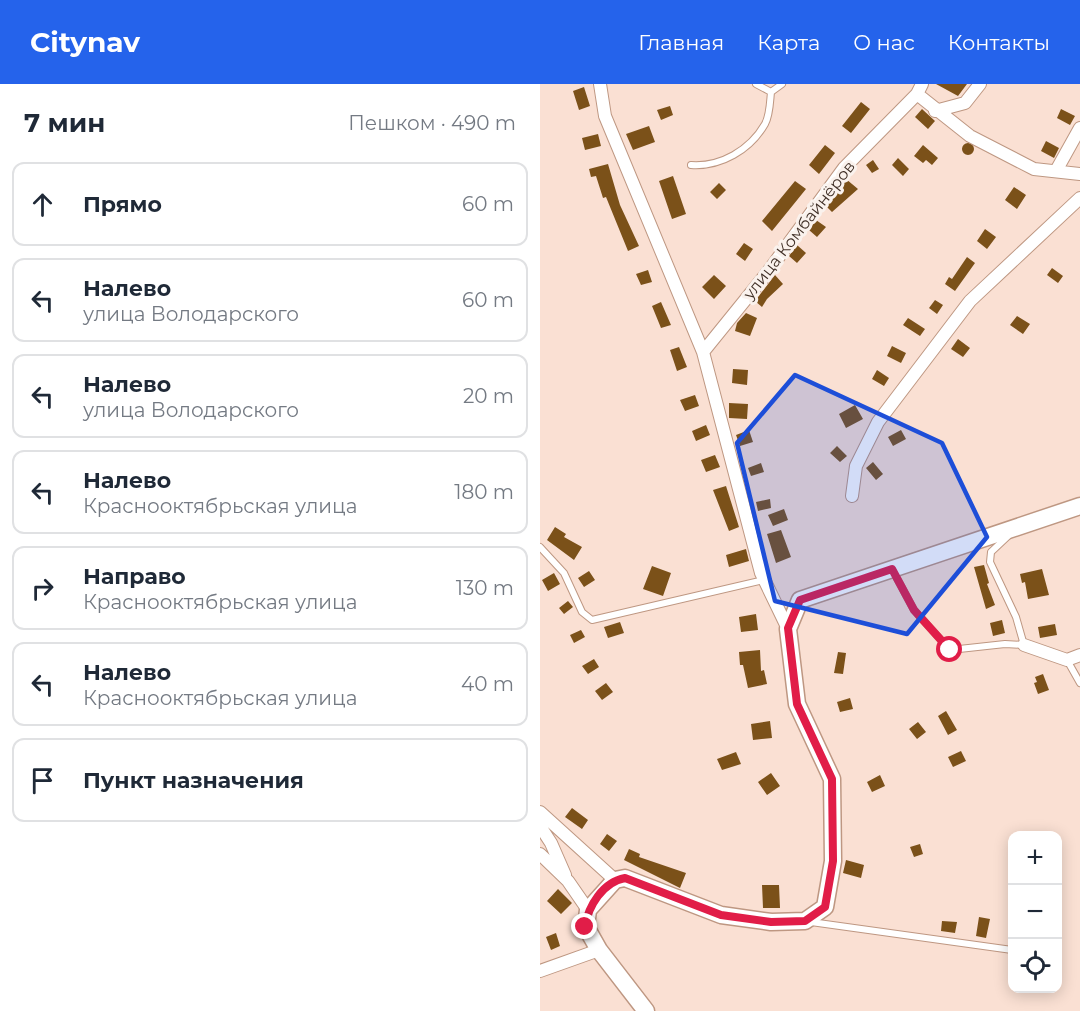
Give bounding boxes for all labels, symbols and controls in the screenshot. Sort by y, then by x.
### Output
text: Citynav [30,25,140,59]
text: Главная [638,30,724,55]
text: Карта [757,30,820,55]
text: О нас [853,30,915,55]
text: Контакты [948,30,1050,55]
text: 7 мин [24,107,105,139]
text: Пешком · 490 m [348,111,516,135]
street label: улица Комбайнёров [739,157,859,304]
icon: ahead [26,188,59,221]
text: Прямо [83,191,162,218]
text: 60 m [462,192,514,216]
text: Налево [83,275,171,302]
icon: left [26,284,59,317]
text: 60 m [462,288,514,312]
text: улица Володарского [83,302,299,326]
text: Налево [83,371,171,398]
icon: left [26,380,59,413]
text: 20 m [463,384,514,408]
text: улица Володарского [83,398,299,422]
text: Налево [83,467,171,494]
icon: left [26,476,59,509]
text: 180 m [454,480,514,504]
text: Краснооктябрьская улица [83,494,357,518]
text: Направо [83,563,186,590]
icon: right [26,572,59,605]
text: 130 m [456,576,514,600]
text: Краснооктябрьская улица [83,590,357,614]
route start [936,636,962,662]
text: Налево [83,659,171,686]
icon: left [26,668,59,701]
text: 40 m [461,672,514,696]
text: Краснооктябрьская улица [83,686,357,710]
icon: arrive [26,764,59,797]
text: Пункт назначения [83,767,304,794]
map controls [1008,831,1062,993]
button: + [1008,831,1062,885]
button: − [1008,885,1062,939]
route end [571,913,597,939]
button: locate [1008,939,1062,993]

